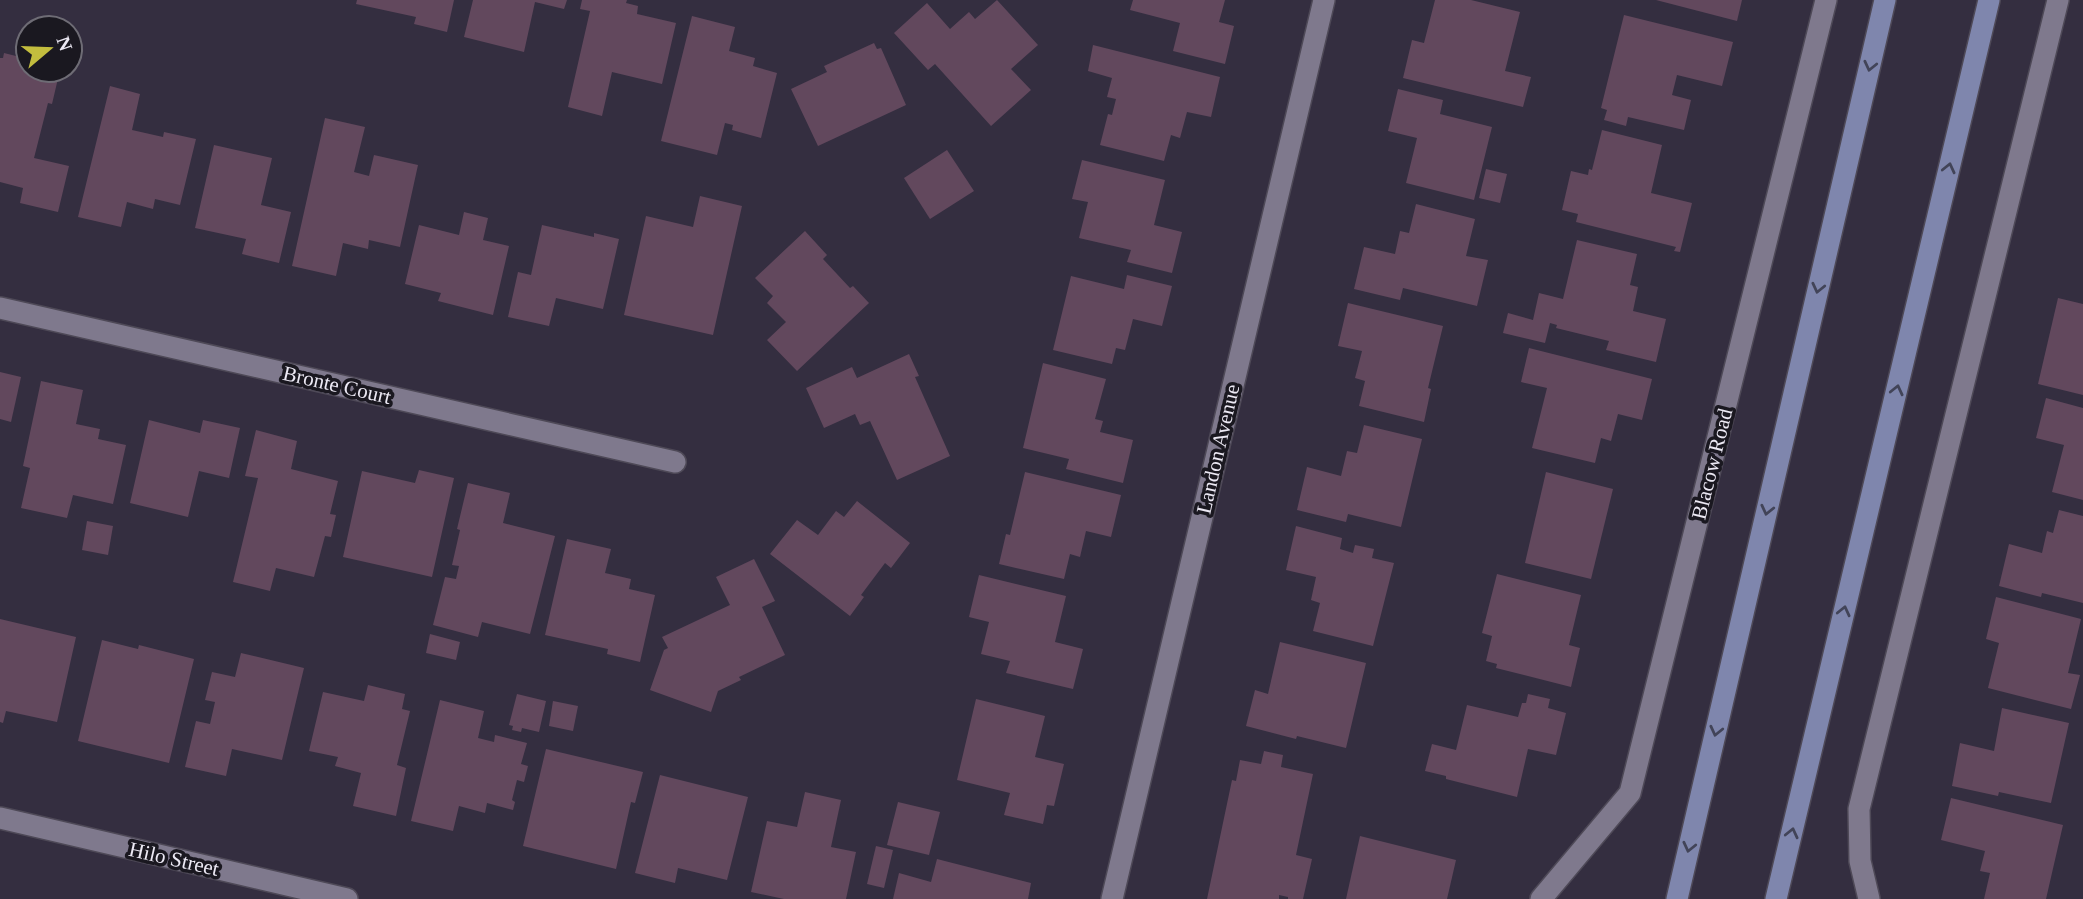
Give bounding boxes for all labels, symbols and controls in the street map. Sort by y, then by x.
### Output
north arrow [14,14,84,84]
text: N [52,34,77,54]
one-way arrow [1864,60,1878,72]
one-way arrow [1941,163,1955,175]
one-way arrow [1812,282,1827,294]
street label: Bronte Court [281,361,394,409]
street label: Landon Avenue [1191,382,1245,516]
one-way arrow [1889,384,1903,396]
street label: Blacow Road [1687,405,1738,522]
one-way arrow [1761,504,1775,516]
one-way arrow [1836,605,1850,617]
one-way arrow [1709,725,1724,737]
one-way arrow [1784,827,1798,839]
street label: Hilo Street [127,837,221,881]
one-way arrow [1683,840,1697,852]

